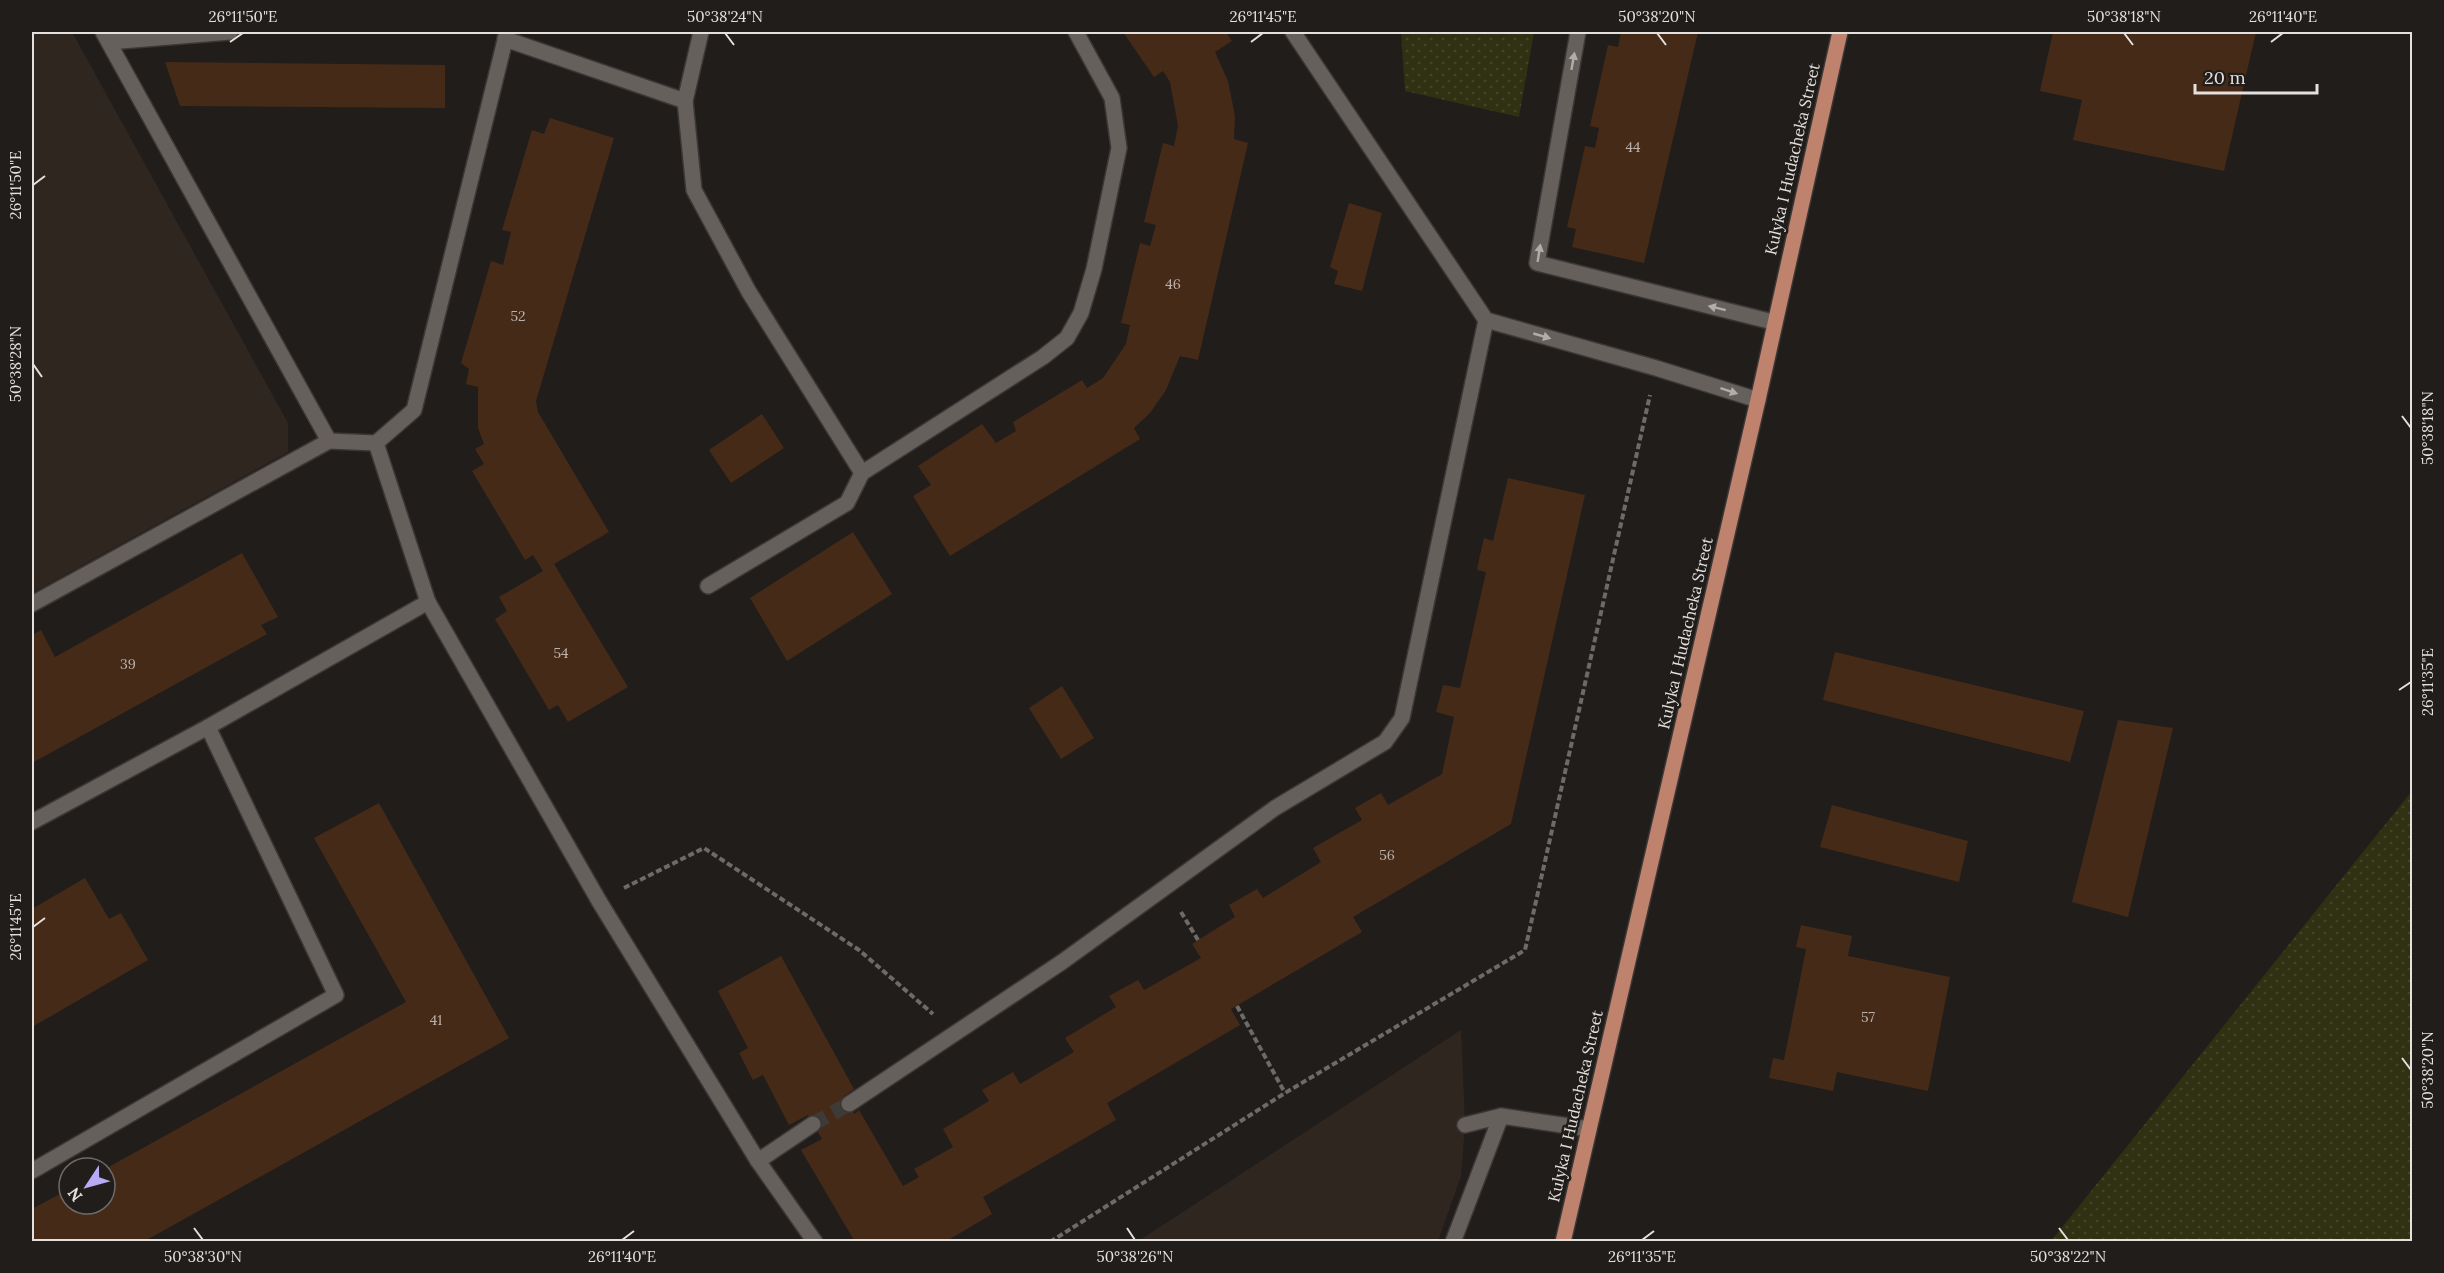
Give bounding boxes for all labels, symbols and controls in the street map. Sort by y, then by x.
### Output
text: 26°11'50"E [209,7,277,26]
text: 50°38'24"N [687,7,763,26]
text: 26°11'45"E [1230,7,1296,26]
text: 50°38'20"N [1618,7,1696,26]
text: 50°38'18"N [2087,7,2161,26]
text: 26°11'40"E [2249,7,2317,26]
one-way arrow [1569,51,1578,70]
scale bar [2195,57,2316,95]
street label: Kulyka I Hudacheka Street [1760,60,1824,257]
text: 20 m [2204,66,2246,89]
house number: 44 [1625,138,1641,156]
text: 26°11'50"E [6,151,25,219]
one-way arrow [1535,243,1544,262]
house number: 46 [1165,275,1181,293]
one-way arrow [1707,302,1726,312]
house number: 52 [510,307,526,325]
text: 50°38'28"N [6,326,25,402]
one-way arrow [1533,332,1551,341]
one-way arrow [1720,387,1738,396]
text: 50°38'18"N [2418,391,2437,465]
street label: Kulyka I Hudacheka Street [1653,534,1717,731]
house number: 54 [553,644,569,662]
text: 26°11'35"E [2418,648,2437,716]
house number: 39 [120,655,136,673]
house number: 56 [1379,846,1395,864]
text: 26°11'45"E [6,894,25,960]
street label: Kulyka I Hudacheka Street [1543,1007,1607,1204]
house number: 57 [1861,1008,1876,1026]
house number: 41 [430,1011,442,1029]
text: 50°38'20"N [2418,1031,2437,1109]
north arrow [57,1156,117,1216]
text: N [63,1184,87,1206]
text: 50°38'30"N [164,1247,242,1266]
text: 26°11'40"E [588,1247,656,1266]
text: 50°38'26"N [1097,1247,1173,1266]
text: 26°11'35"E [1608,1247,1676,1266]
text: 50°38'22"N [2030,1247,2106,1266]

